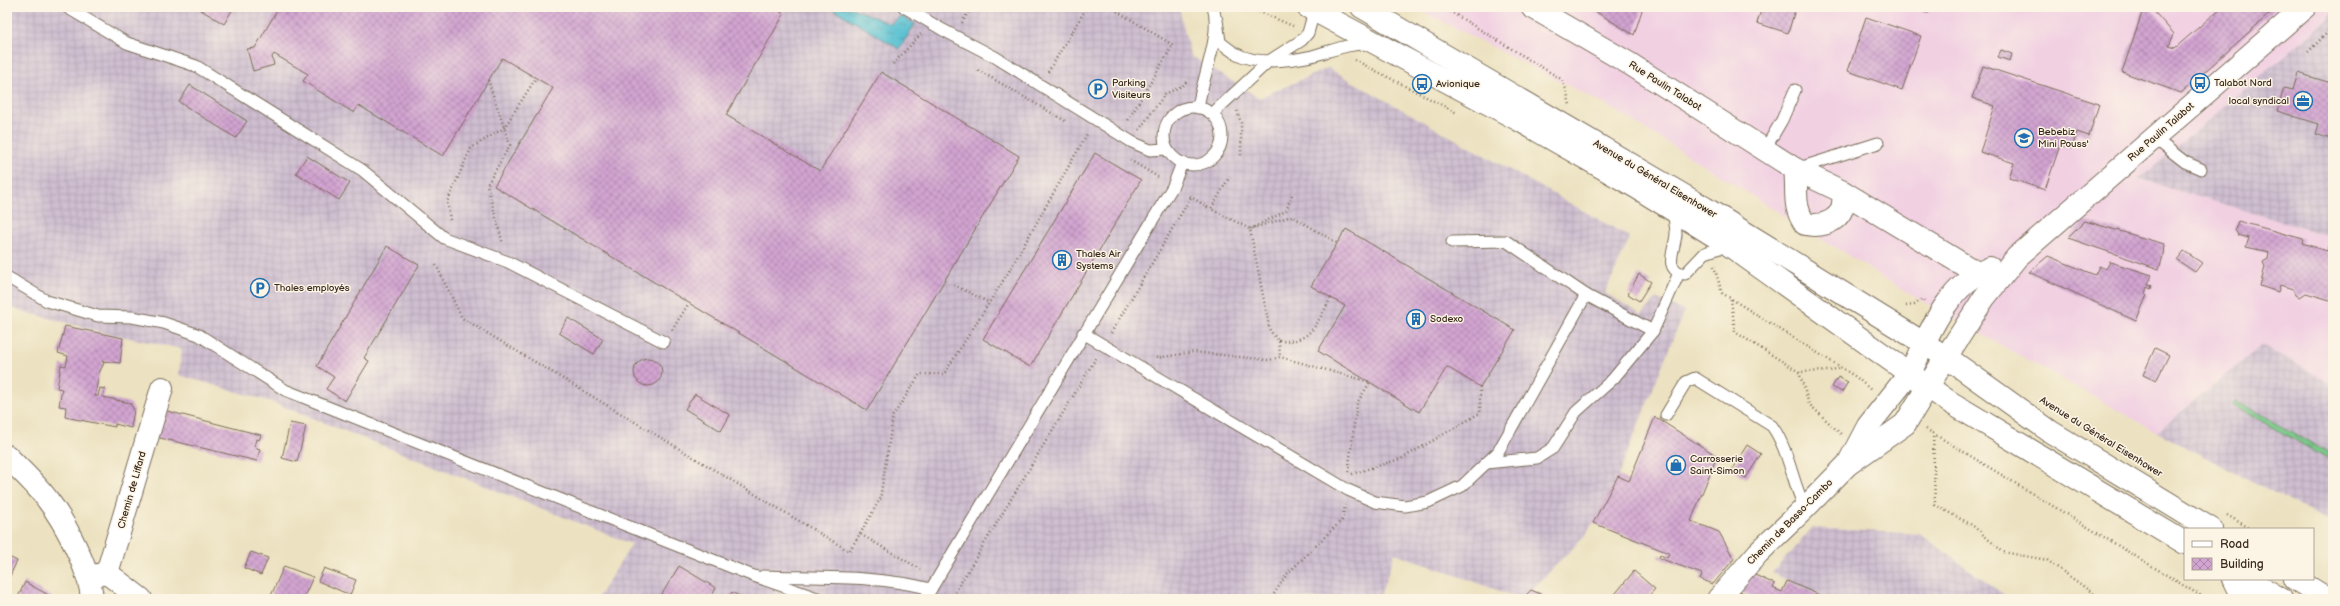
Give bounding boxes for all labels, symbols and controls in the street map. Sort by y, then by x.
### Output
street label: Rue Paulin Talabot [1626,59,1704,113]
bus stop icon: Talabot Nord [2189,72,2211,94]
bus stop icon: Avionique [1411,73,1433,95]
place label: Parking Visiteurs [1112,77,1151,101]
place label: Talabot Nord [2214,77,2272,89]
parking icon: Parking Visiteurs [1087,78,1109,100]
place label: Avionique [1436,78,1480,90]
office icon: local syndical [2292,90,2314,112]
place label: local syndical [2229,95,2289,107]
street label: Rue Paulin Talabot [2125,100,2197,164]
place label: Bebebiz Mini Pouss' [2038,126,2089,150]
school or university icon: Bebebiz Mini Pouss' [2013,127,2035,149]
street label: Avenue du Général Eisenhower [1591,137,1719,221]
place label: Thales Air Systems [1076,248,1121,272]
building icon: Thales Air Systems [1051,249,1073,271]
parking icon: Thales employés [249,277,271,299]
place label: Thales employés [274,282,350,294]
building icon: Sodexo [1405,308,1427,330]
place label: Sodexo [1430,313,1464,325]
street label: Avenue du Général Eisenhower [2038,394,2165,480]
street label: Chemin de Liffard [115,450,149,530]
place label: Carrosserie Saint-Simon [1690,453,1745,477]
shop icon: Carrosserie Saint-Simon [1665,454,1687,476]
street label: Chemin de Basso-Cambo [1745,476,1836,567]
legend [2184,528,2314,580]
text: Road [2220,537,2249,552]
text: Building [2220,557,2264,572]

